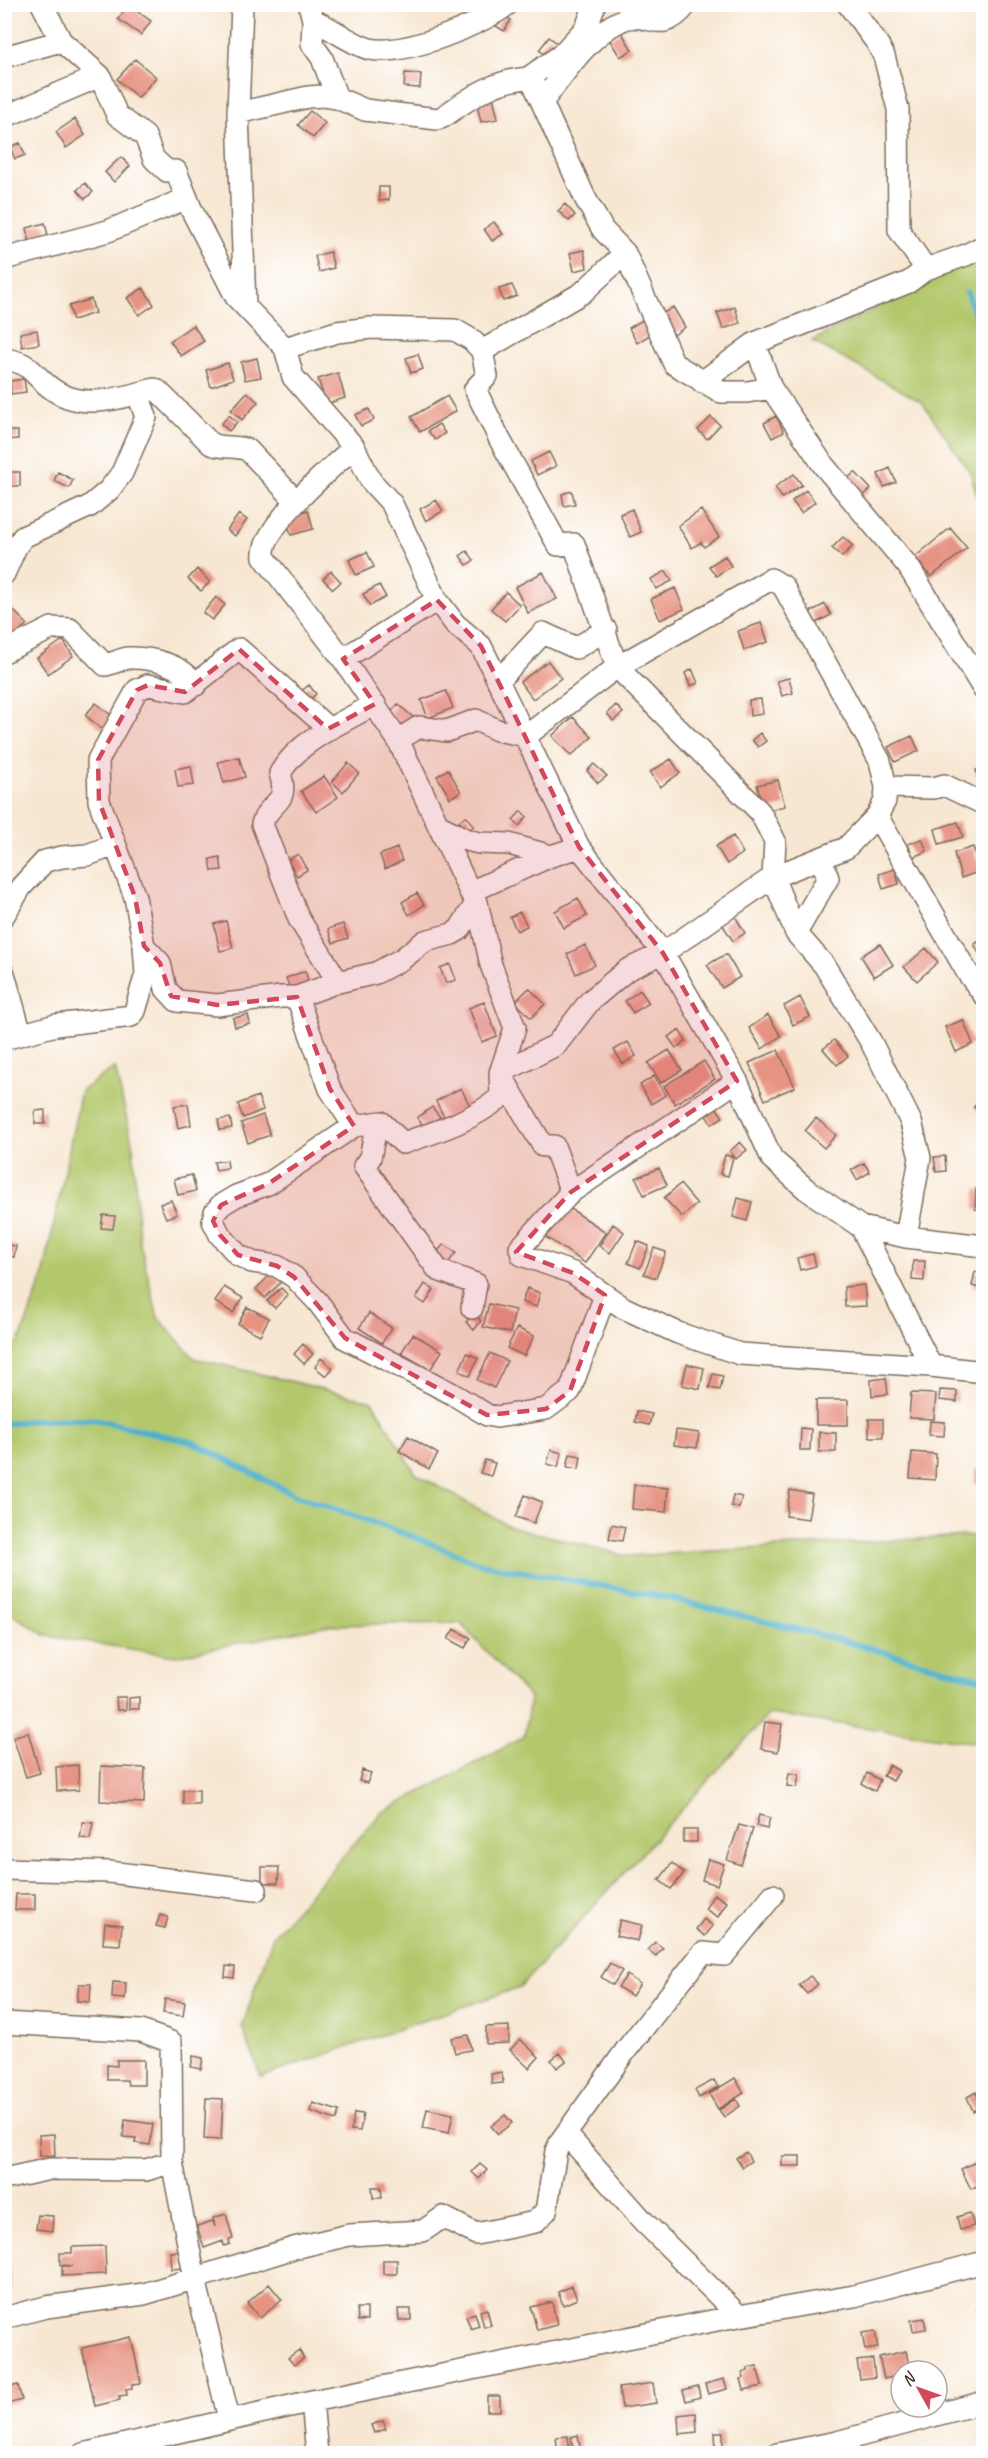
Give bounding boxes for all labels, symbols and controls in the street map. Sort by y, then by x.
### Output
north arrow [889,2359,949,2419]
text: N [897,2367,921,2390]

